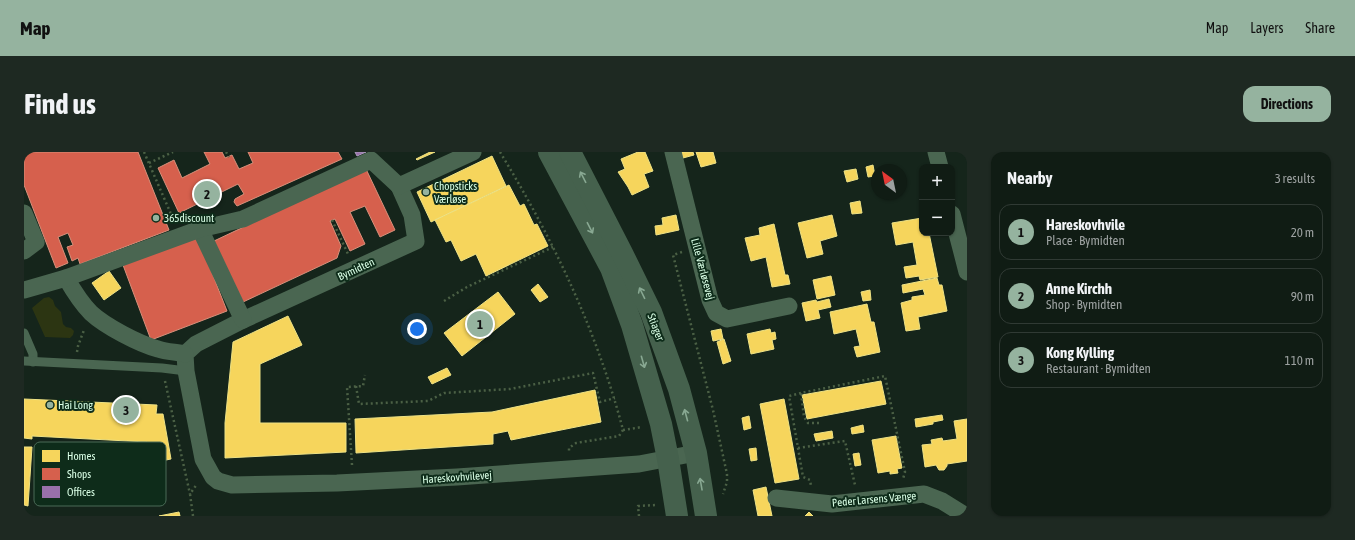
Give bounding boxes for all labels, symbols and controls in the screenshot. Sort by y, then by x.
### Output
text: Map [20,17,51,39]
text: Map [1206,20,1228,36]
text: Layers [1250,20,1283,36]
text: Share [1305,20,1335,36]
button: Directions [1243,86,1331,122]
text: Find us [24,88,96,120]
north arrow [871,164,907,200]
map controls [919,164,955,236]
button: + [919,164,955,200]
text: Nearby [1007,168,1053,188]
text: 3 results [1275,171,1315,186]
one-way arrow [579,172,586,184]
pin: 2 [194,179,220,209]
place label: Chopsticks Værløse [434,180,477,205]
marker: Chopsticks Værløse [421,187,431,197]
button: − [919,200,955,236]
place label: 365discount [164,212,214,224]
marker: 365discount [151,213,161,223]
text: Hareskovhvile [1046,216,1125,233]
one-way arrow [587,222,594,234]
text: 1 [1018,225,1024,240]
text: 20 m [1291,225,1314,240]
text: Place · Bymidten [1046,233,1125,248]
street label: Lille Værløsevej [689,237,717,301]
street label: Bymidten [336,255,376,283]
text: Anne Kirchh [1046,280,1112,297]
one-way arrow [638,288,645,300]
text: 2 [1018,289,1024,304]
text: 90 m [1291,289,1314,304]
text: Shop · Bymidten [1046,297,1122,312]
pin: 1 [467,309,493,339]
street label: Stiager [645,312,667,343]
your location [407,319,427,339]
text: Kong Kylling [1046,344,1114,361]
text: 3 [1018,353,1024,368]
text: 110 m [1285,353,1314,368]
one-way arrow [640,355,647,368]
text: Restaurant · Bymidten [1046,361,1151,376]
pin: 3 [113,395,139,425]
place label: Hai Long [58,399,93,411]
marker: Hai Long [45,400,55,410]
one-way arrow [682,409,689,422]
legend [34,442,166,506]
text: Homes [67,450,95,462]
text: Shops [67,468,91,480]
street label: Hareskovhvilevej [422,469,492,485]
one-way arrow [697,478,705,491]
text: Offices [67,486,95,498]
street label: Peder Larsens Vænge [831,489,917,509]

